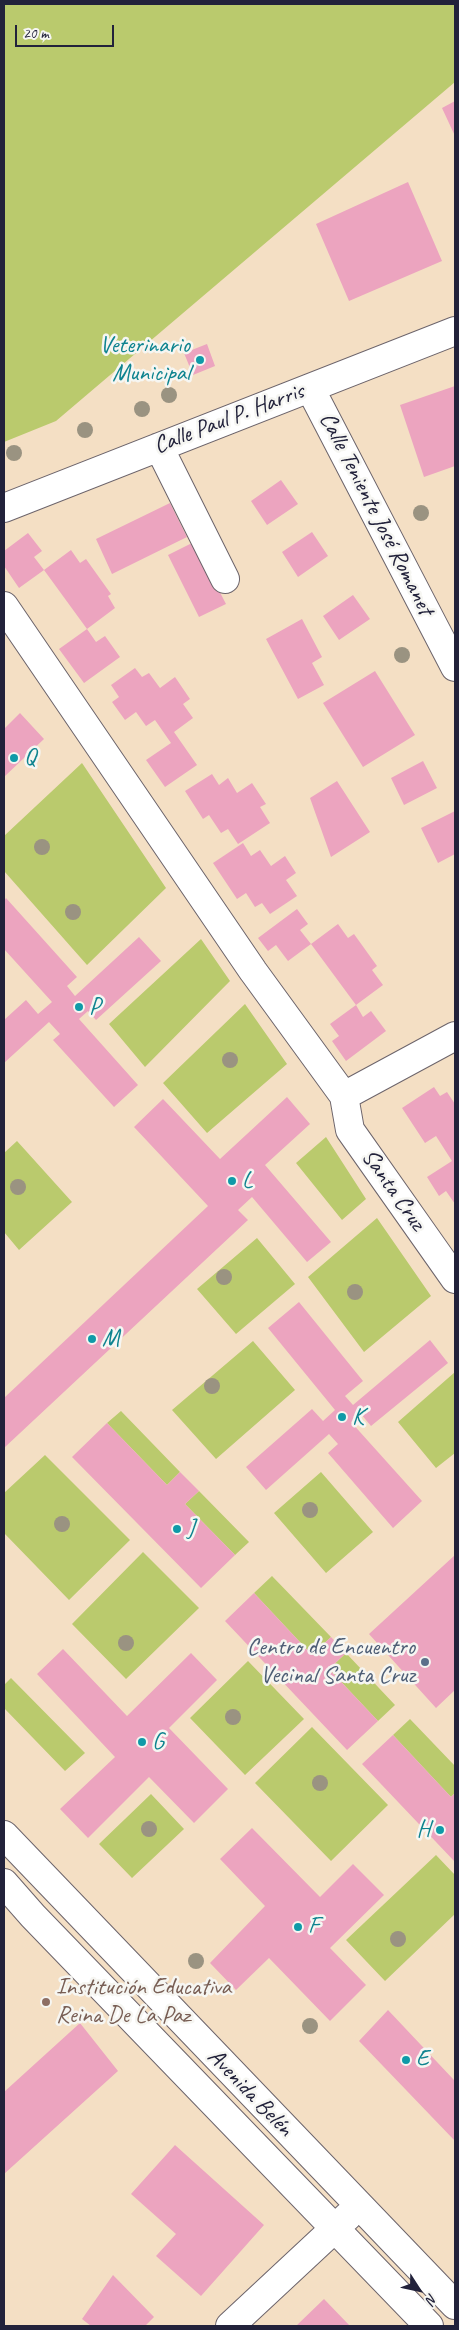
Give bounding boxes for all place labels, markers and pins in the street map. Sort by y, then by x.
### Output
place label: Veterinario Municipal [99,332,190,388]
marker: Veterinario Municipal [194,354,206,366]
place label: Q [24,744,36,772]
marker: Q [8,752,20,764]
place label: P [89,993,100,1021]
marker: P [73,1001,85,1013]
place label: L [242,1167,252,1195]
marker: L [226,1175,238,1187]
place label: M [102,1325,119,1353]
marker: M [86,1333,98,1345]
place label: K [352,1403,364,1431]
marker: K [336,1411,348,1423]
place label: J [187,1515,194,1543]
marker: J [171,1523,183,1535]
place label: Centro de Encuentro Vecinal Santa Cruz [247,1634,415,1690]
marker: Centro de Encuentro Vecinal Santa Cruz [419,1656,431,1668]
place label: G [152,1728,164,1756]
marker: G [136,1736,148,1748]
place label: H [416,1816,430,1844]
marker: H [434,1824,446,1836]
place label: F [308,1913,319,1941]
marker: F [292,1921,304,1933]
place label: Institución Educativa Reina De La Paz [56,1974,231,2030]
marker: Institución Educativa Reina De La Paz [40,1996,52,2008]
place label: E [416,2046,429,2074]
marker: E [400,2054,412,2066]

